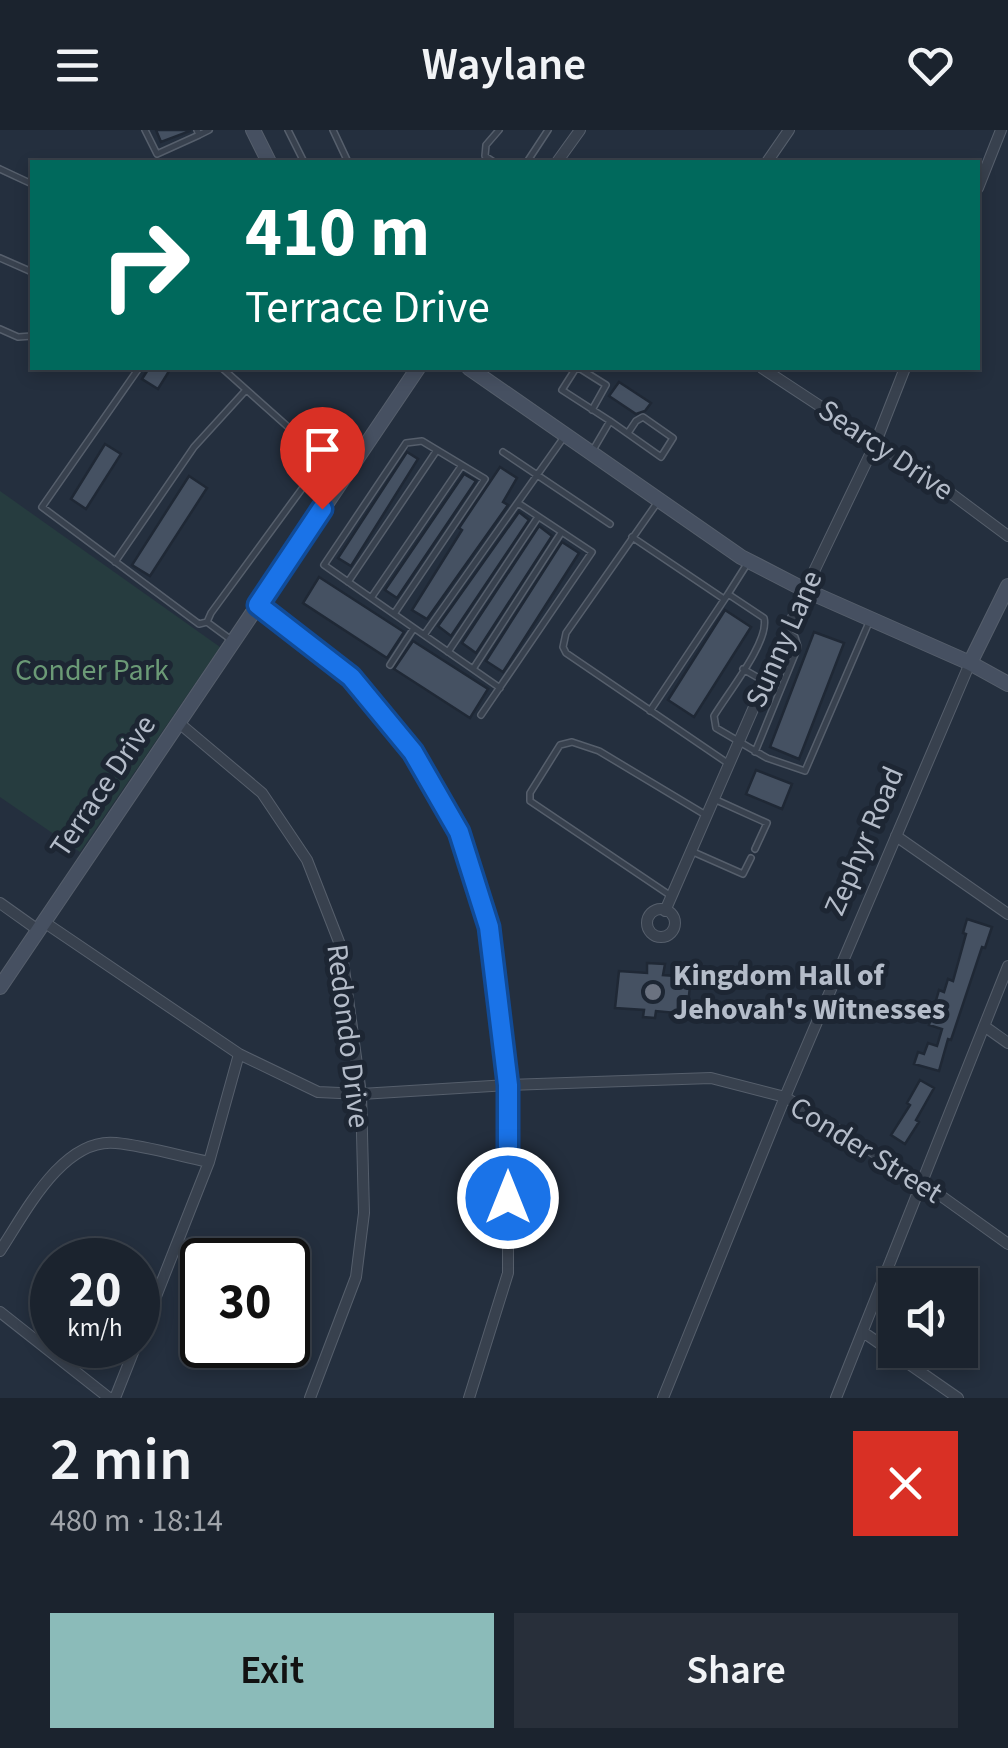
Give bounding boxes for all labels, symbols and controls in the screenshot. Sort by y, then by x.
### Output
text: Waylane [422,33,586,97]
icon: menu [50,38,105,93]
icon: heart [903,38,958,93]
text: 410 m [245,183,430,283]
icon: right [80,200,210,330]
text: Terrace Drive [245,276,490,340]
street label: Searcy Drive [810,389,962,511]
pin [280,407,365,510]
icon: arrive [295,422,350,477]
street label: Sunny Lane [735,563,833,715]
park label: Conder Park [15,649,169,692]
street label: Terrace Drive [40,706,166,866]
street label: Zephyr Road [813,760,915,922]
street label: Redondo Drive [315,942,381,1130]
place label: Kingdom Hall of Jehovah's Witnesses [673,954,945,1031]
marker: Kingdom Hall of Jehovah's Witnesses [642,981,664,1003]
street label: Conder Street [781,1086,951,1214]
position arrow [456,1146,560,1250]
speed limit sign: 30 [180,1238,310,1368]
text: 20 [69,1255,121,1326]
map controls [878,1268,978,1368]
button: sound [878,1268,978,1368]
text: km/h [67,1310,123,1346]
text: 2 min [50,1418,193,1503]
button: close [853,1431,958,1536]
text: 480 m · 18:14 [50,1498,223,1544]
button: Exit [50,1613,494,1728]
button: Share [514,1613,958,1728]

